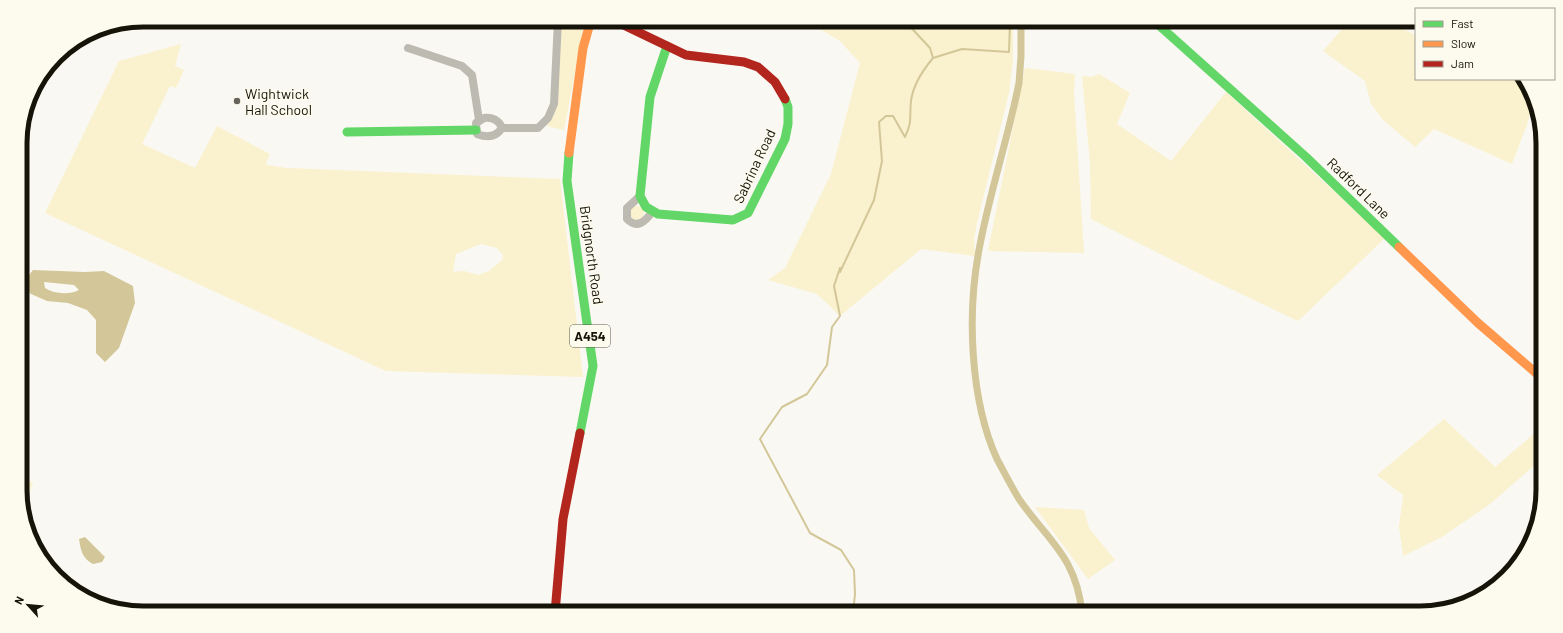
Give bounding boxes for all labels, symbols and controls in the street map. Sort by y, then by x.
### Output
legend [1415,8,1555,80]
text: Fast [1451,16,1474,30]
text: Slow [1451,36,1476,50]
text: Jam [1451,56,1474,70]
place label: Wightwick Hall School [245,85,312,118]
marker: Wightwick Hall School [232,96,242,106]
street label: Sabrina Road [729,126,779,206]
street label: Radford Lane [1324,154,1394,222]
street label: Bridgnorth Road [577,205,607,305]
road number: A454 [570,325,610,347]
north arrow [8,585,48,625]
text: N [11,594,26,606]

